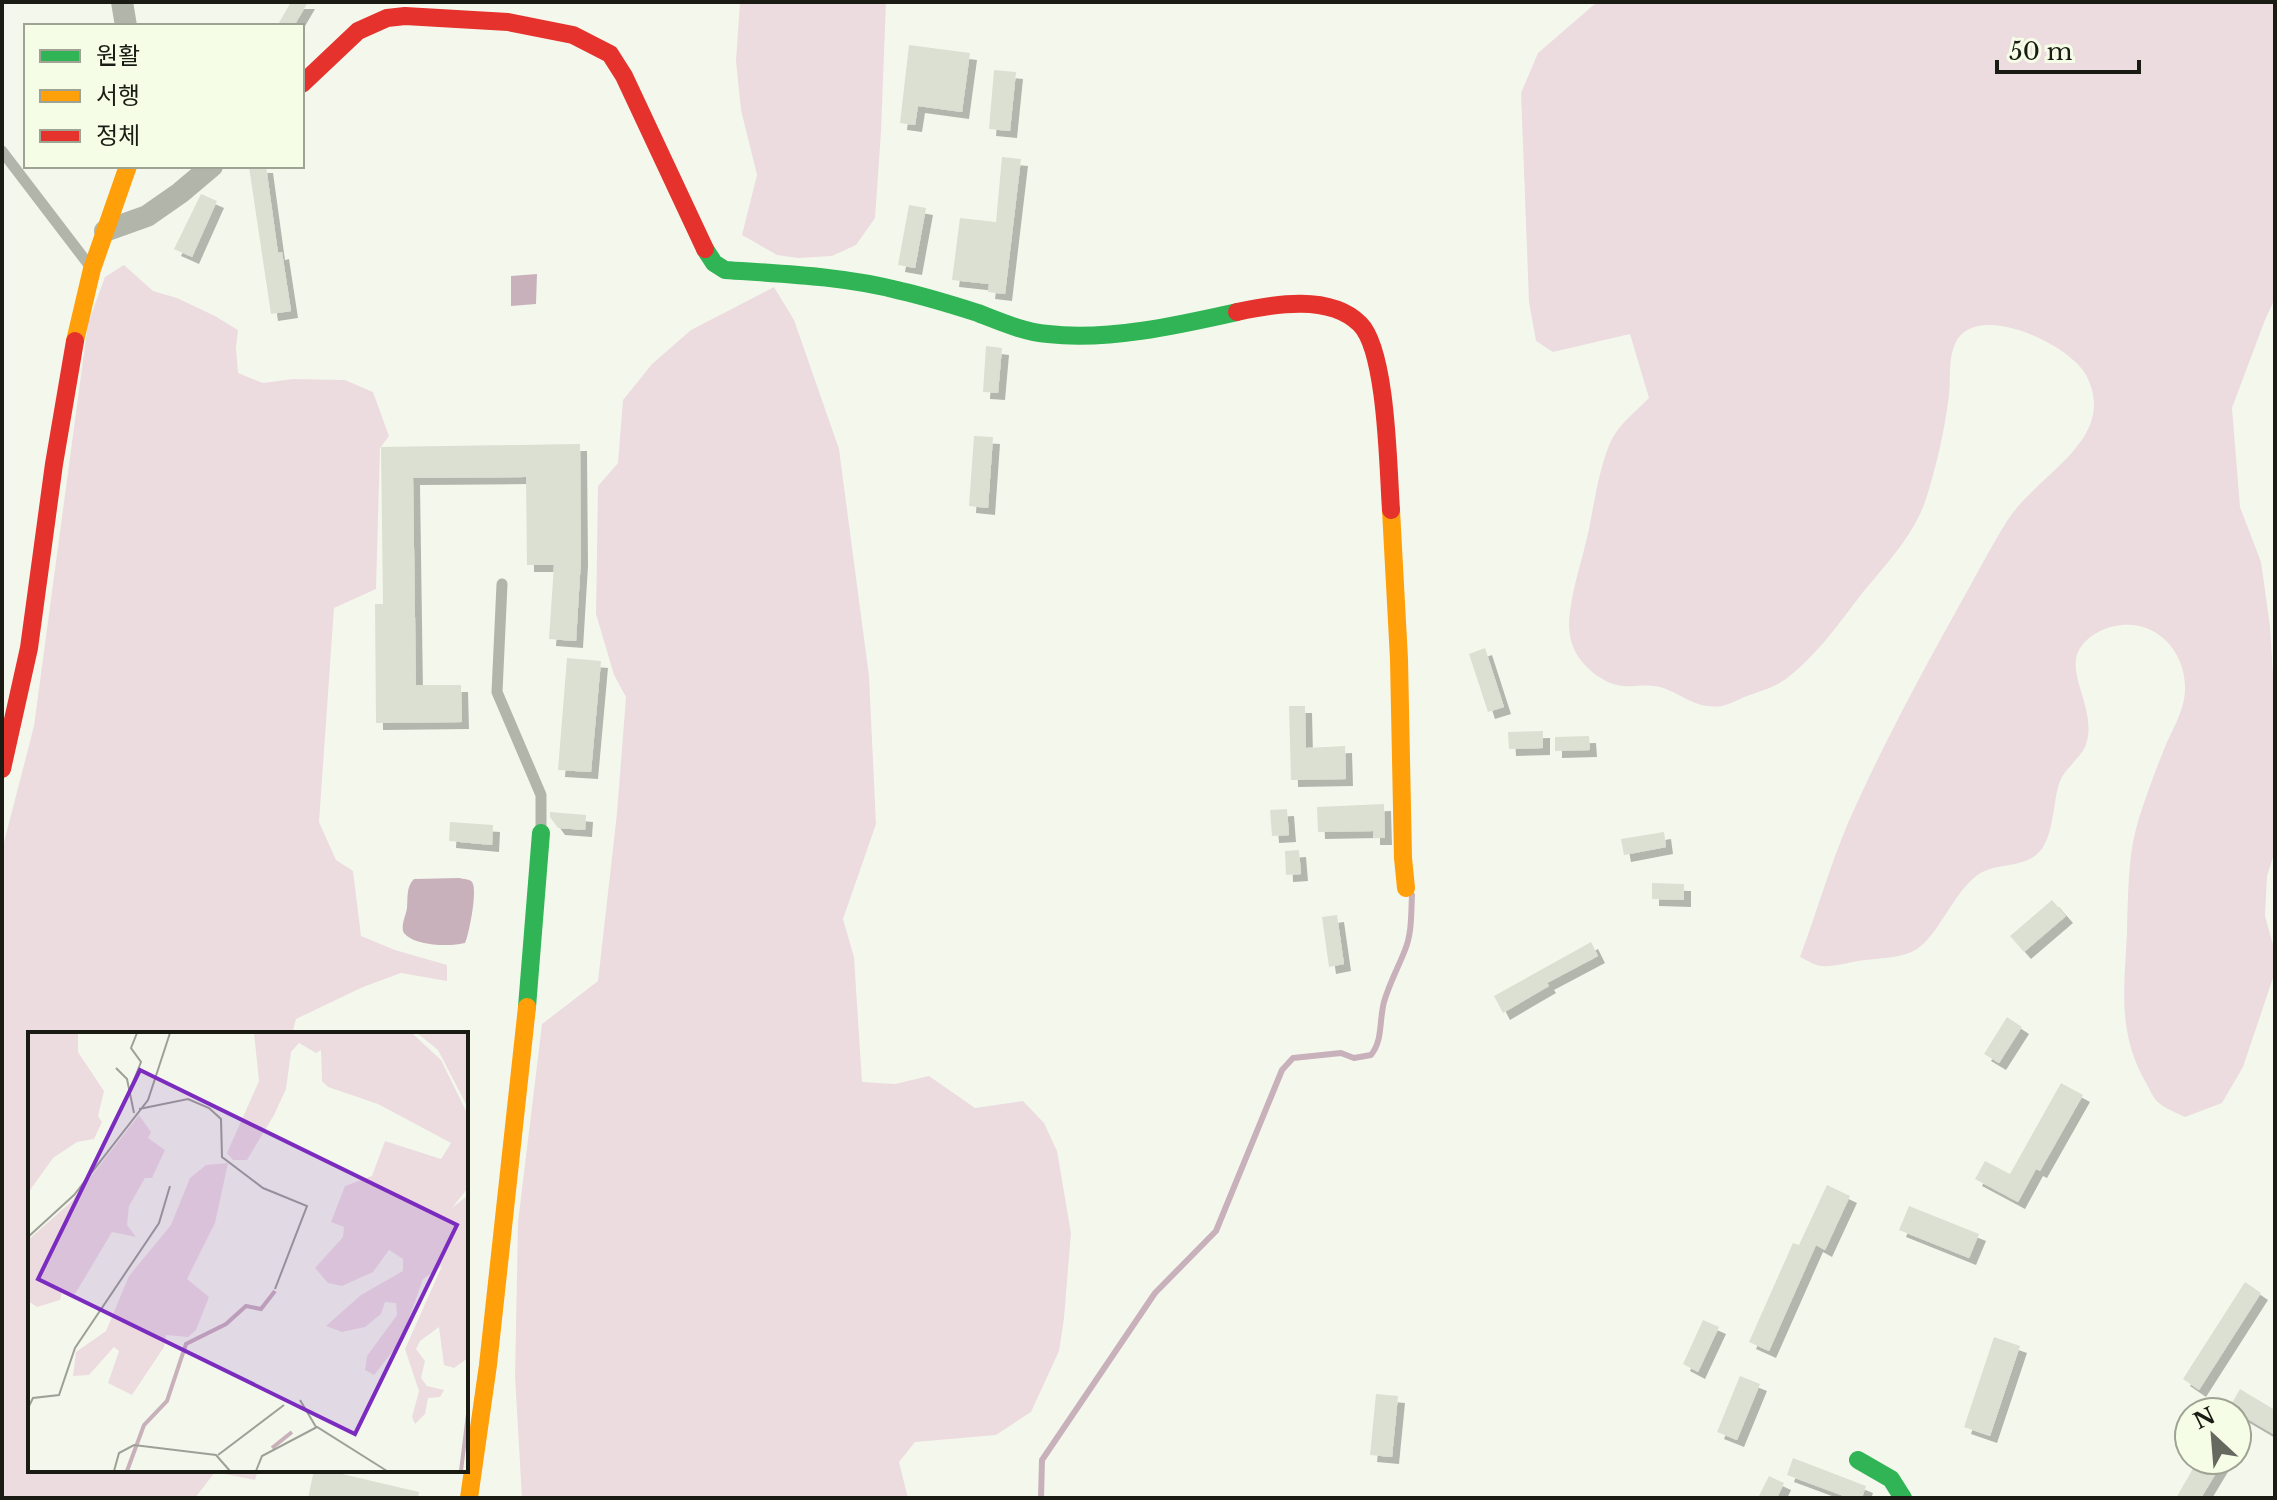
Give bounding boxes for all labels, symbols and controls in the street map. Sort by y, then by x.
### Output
legend [24,24,304,168]
scale bar [1997,24,2139,74]
text: 50 m [2009,37,2073,66]
text: 원활 [96,41,140,70]
text: 서행 [96,81,140,110]
text: 정체 [96,121,140,150]
inset map [28,1032,468,1472]
north arrow [2173,1396,2253,1476]
text: N [2189,1402,2220,1435]

